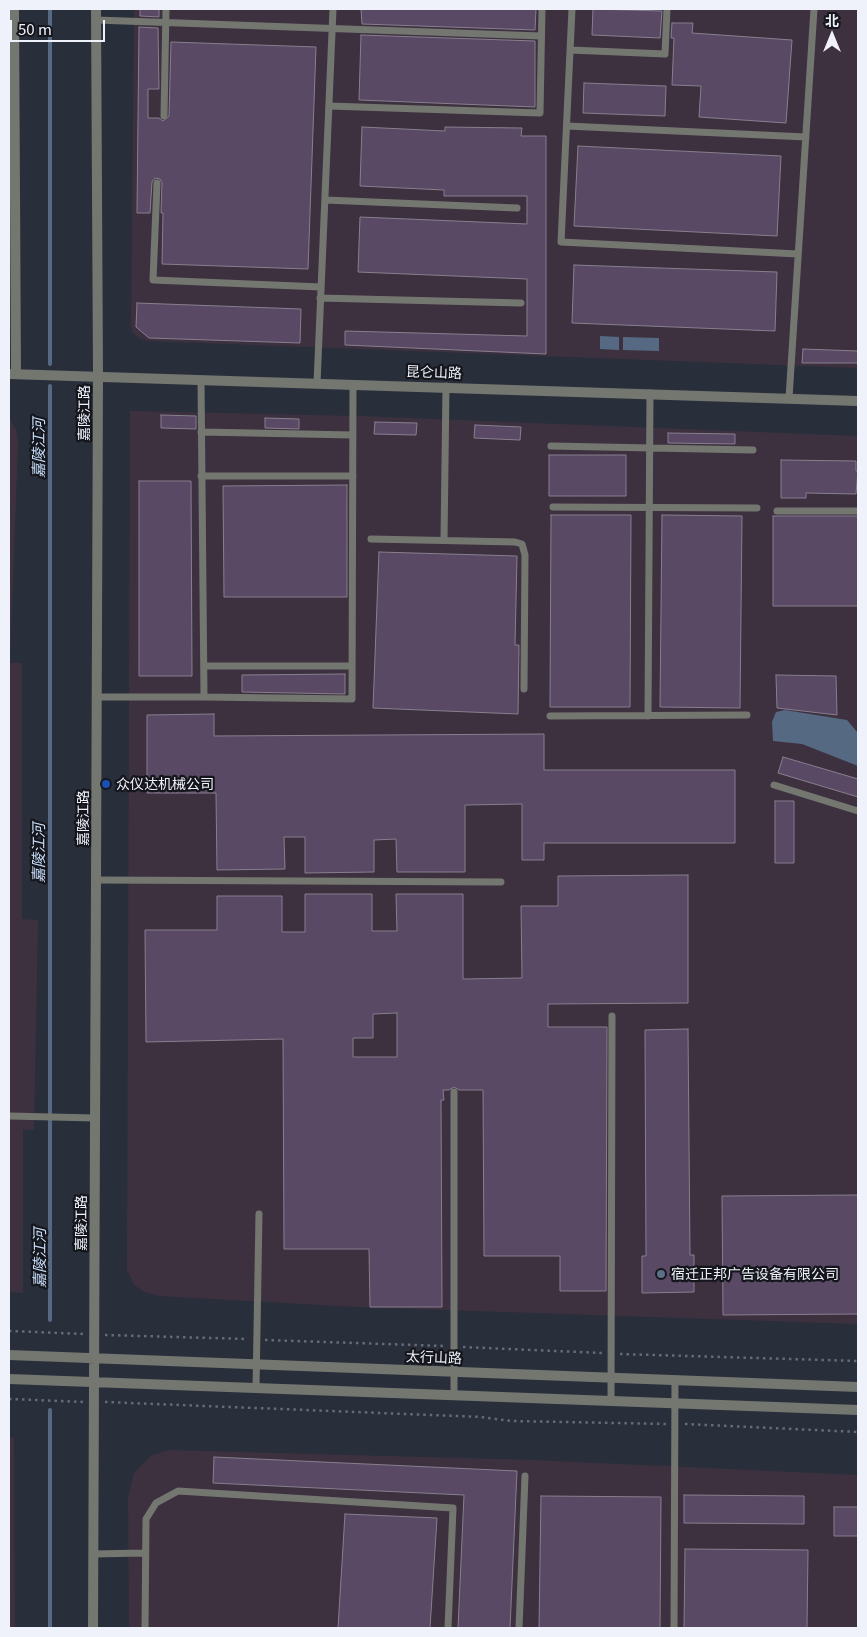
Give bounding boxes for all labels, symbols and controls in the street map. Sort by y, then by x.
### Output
scale bar [12,10,108,42]
north arrow [807,10,857,60]
text: 北 [825,10,839,30]
text: 50 m [18,18,52,39]
street label: 昆仑山路 [406,363,462,381]
street label: 嘉陵江路 [76,385,92,441]
water label: 嘉陵江河 [29,418,47,478]
place label: 众仪达机械公司 [116,776,214,792]
marker: 众仪达机械公司 [100,778,112,790]
street label: 嘉陵江路 [75,790,91,846]
water label: 嘉陵江河 [29,823,47,883]
street label: 嘉陵江路 [73,1195,89,1251]
water label: 嘉陵江河 [30,1228,48,1288]
place label: 宿迁正邦广告设备有限公司 [671,1266,839,1282]
marker: 宿迁正邦广告设备有限公司 [655,1268,667,1280]
street label: 太行山路 [406,1348,462,1366]

